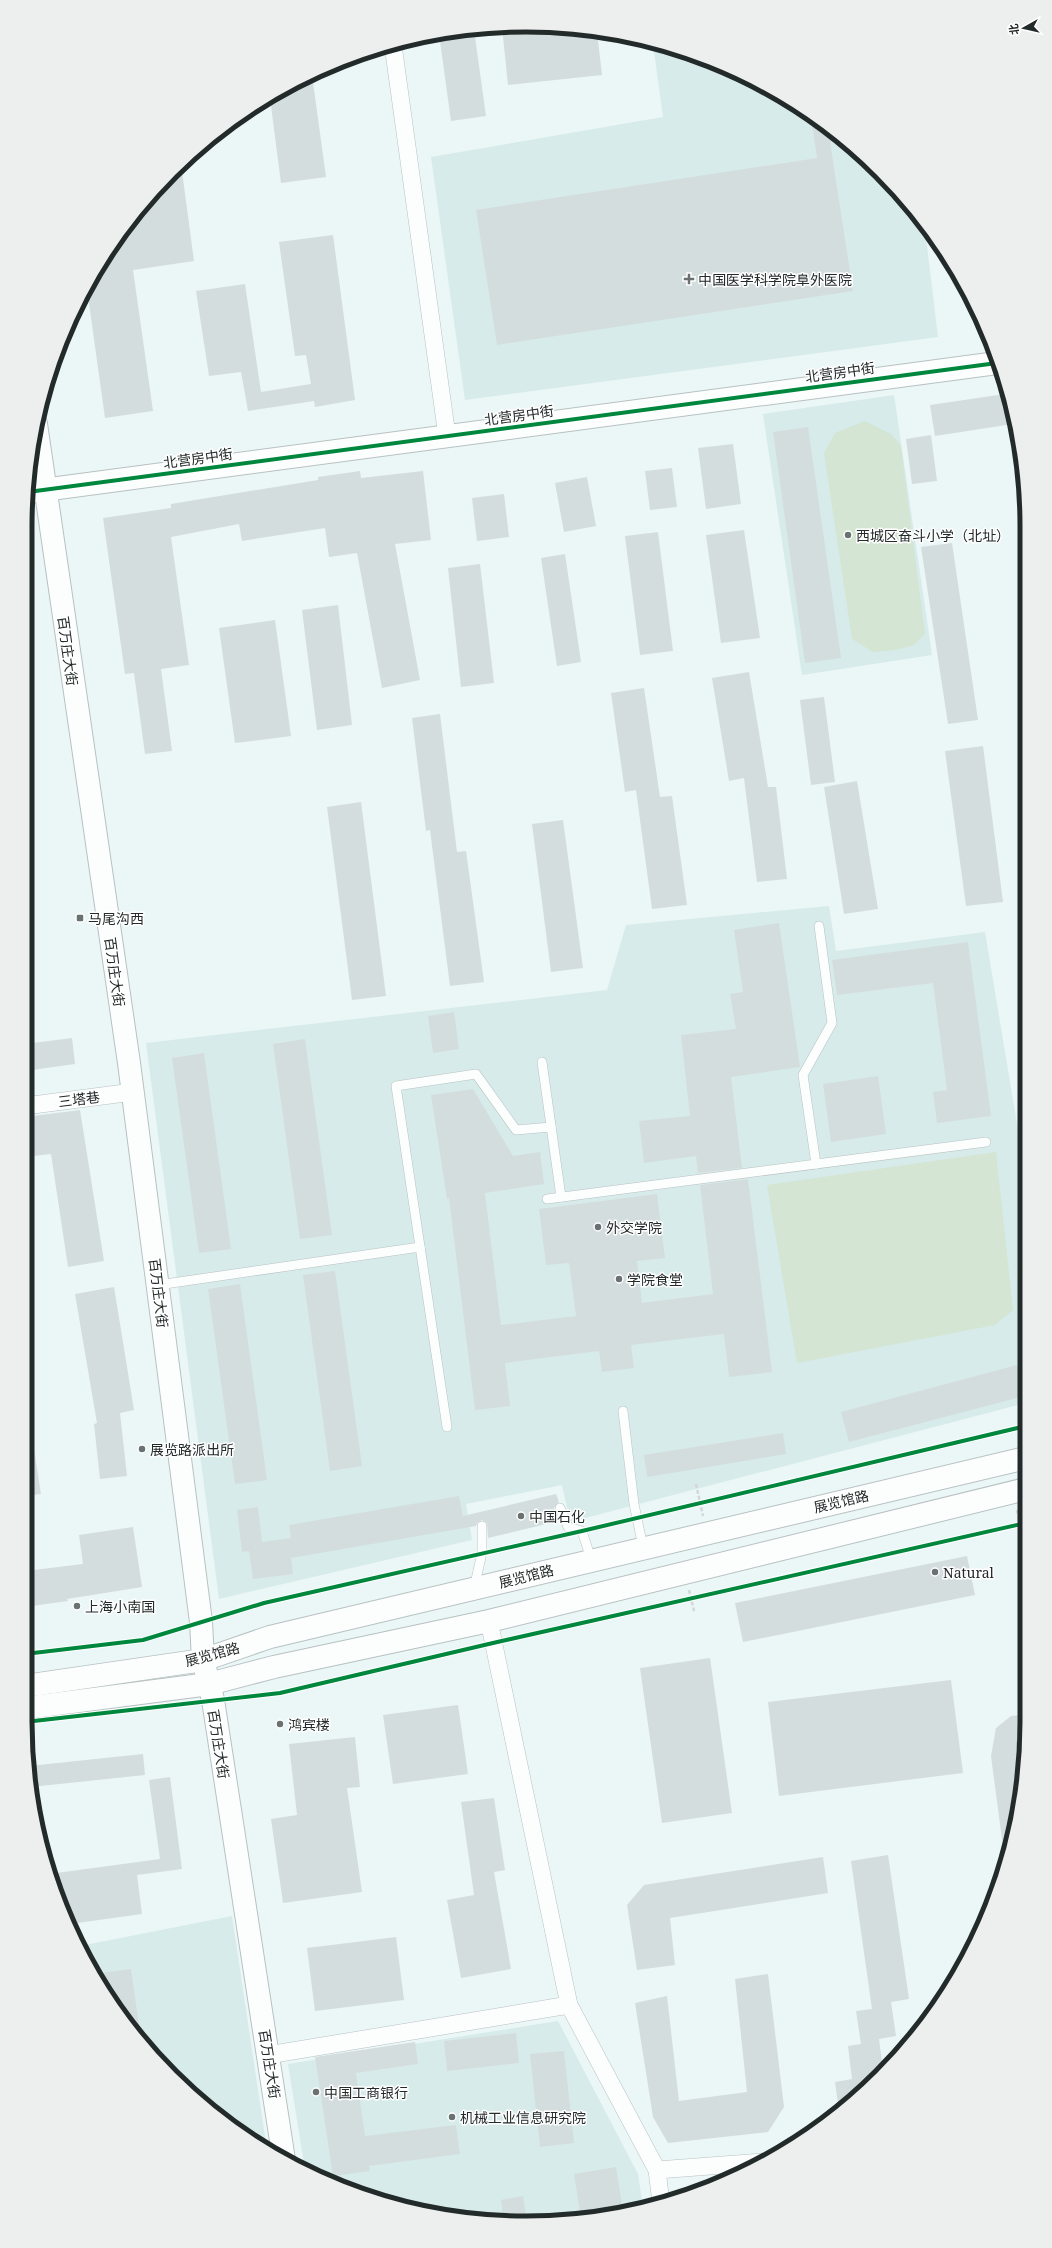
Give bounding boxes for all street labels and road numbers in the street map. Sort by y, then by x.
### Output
street label: 北营房中街 [804,358,876,386]
street label: 北营房中街 [483,401,555,429]
street label: 北营房中街 [162,444,234,472]
street label: 百万庄大街 [54,615,82,687]
street label: 百万庄大街 [101,936,129,1008]
street label: 三塔巷 [57,1087,101,1111]
street label: 百万庄大街 [145,1257,173,1329]
street label: 展览馆路 [812,1485,870,1517]
street label: 展览馆路 [497,1560,555,1592]
street label: 展览馆路 [182,1638,242,1670]
street label: 百万庄大街 [204,1708,234,1780]
street label: 百万庄大街 [255,2028,285,2100]

